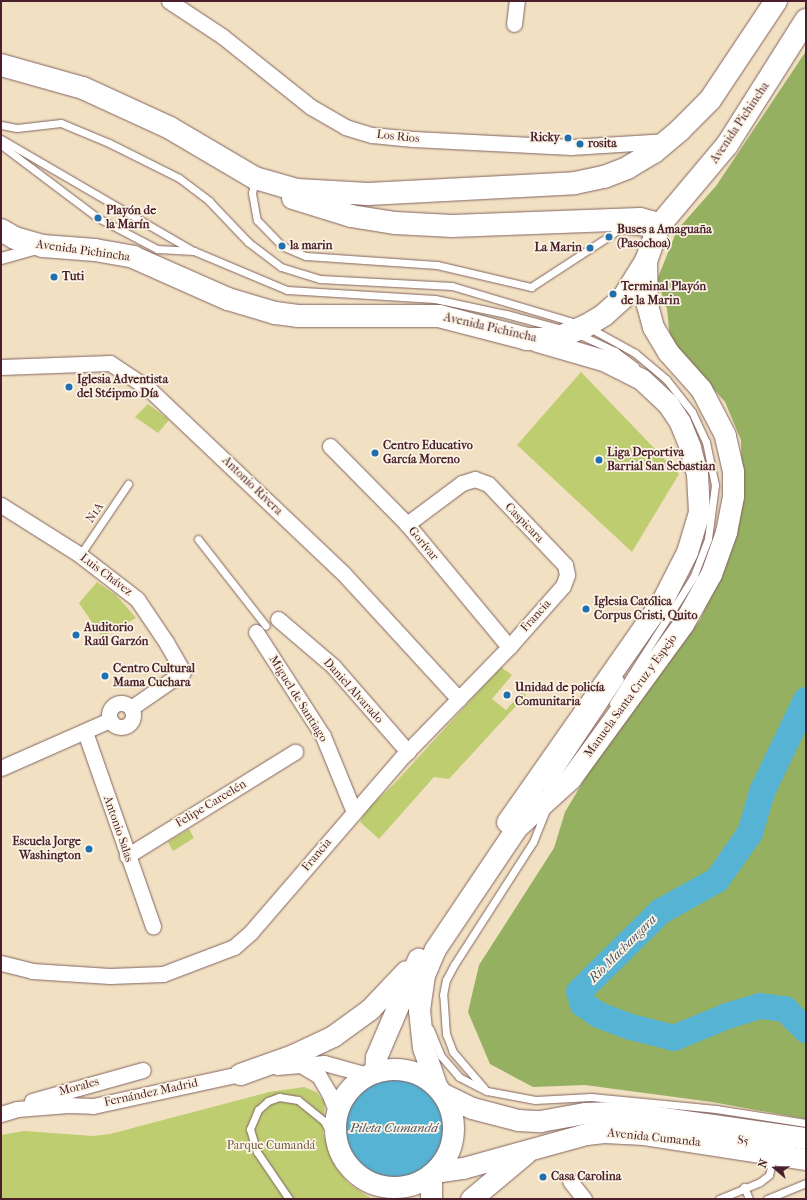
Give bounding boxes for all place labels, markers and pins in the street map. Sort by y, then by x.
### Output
place label: Ricky [530,131,560,145]
marker: Ricky [563,133,573,143]
place label: rosita [588,137,617,151]
marker: rosita [575,139,585,149]
place label: Playón de la Marín [106,204,156,232]
marker: Playón de la Marín [93,213,103,223]
place label: Buses a Amaguaña (Pasochoa) [617,223,712,251]
marker: Buses a Amaguaña (Pasochoa) [604,232,614,242]
place label: la marin [290,239,333,253]
marker: la marin [277,241,287,251]
place label: La Marin [534,241,582,255]
marker: La Marin [585,243,595,253]
place label: Tuti [62,270,84,284]
marker: Tuti [49,272,59,282]
place label: Terminal Playón de la Marin [621,280,706,308]
marker: Terminal Playón de la Marin [608,289,618,299]
place label: Iglesia Adventista del Stéipmo Día [77,373,168,401]
marker: Iglesia Adventista del Stéipmo Día [64,382,74,392]
place label: Centro Educativo García Moreno [383,439,473,467]
place label: Liga Deportiva Barrial San Sebastian [607,446,716,474]
marker: Centro Educativo García Moreno [370,448,380,458]
marker: Liga Deportiva Barrial San Sebastian [594,455,604,465]
place label: Iglesia Católica Corpus Cristi, Quito [594,595,698,623]
marker: Iglesia Católica Corpus Cristi, Quito [581,604,591,614]
place label: Auditorio Raúl Garzón [84,621,149,649]
marker: Auditorio Raúl Garzón [71,630,81,640]
place label: Centro Cultural Mama Cuchara [113,662,195,690]
marker: Centro Cultural Mama Cuchara [100,671,110,681]
place label: Unidad de policía Comunitaria [515,681,605,709]
marker: Unidad de policía Comunitaria [502,690,512,700]
place label: Escuela Jorge Washington [12,835,81,863]
marker: Escuela Jorge Washington [84,844,94,854]
place label: Casa Carolina [551,1170,621,1184]
marker: Casa Carolina [538,1172,548,1182]

